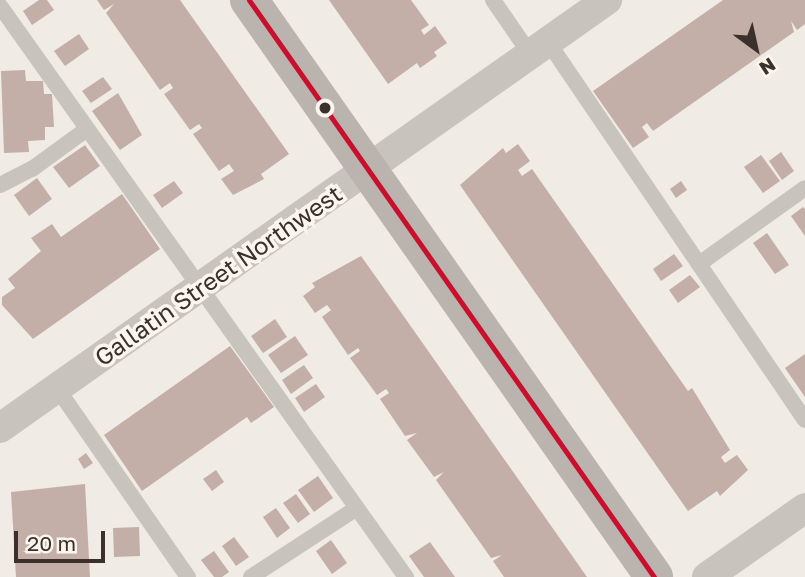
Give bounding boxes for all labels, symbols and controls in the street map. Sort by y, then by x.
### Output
north arrow [721,14,791,84]
text: N [755,53,780,81]
unlabelled marker [318,101,332,115]
street label: Gallatin Street Northwest [89,179,347,371]
scale bar [18,518,108,562]
text: 20 m [27,530,76,556]

